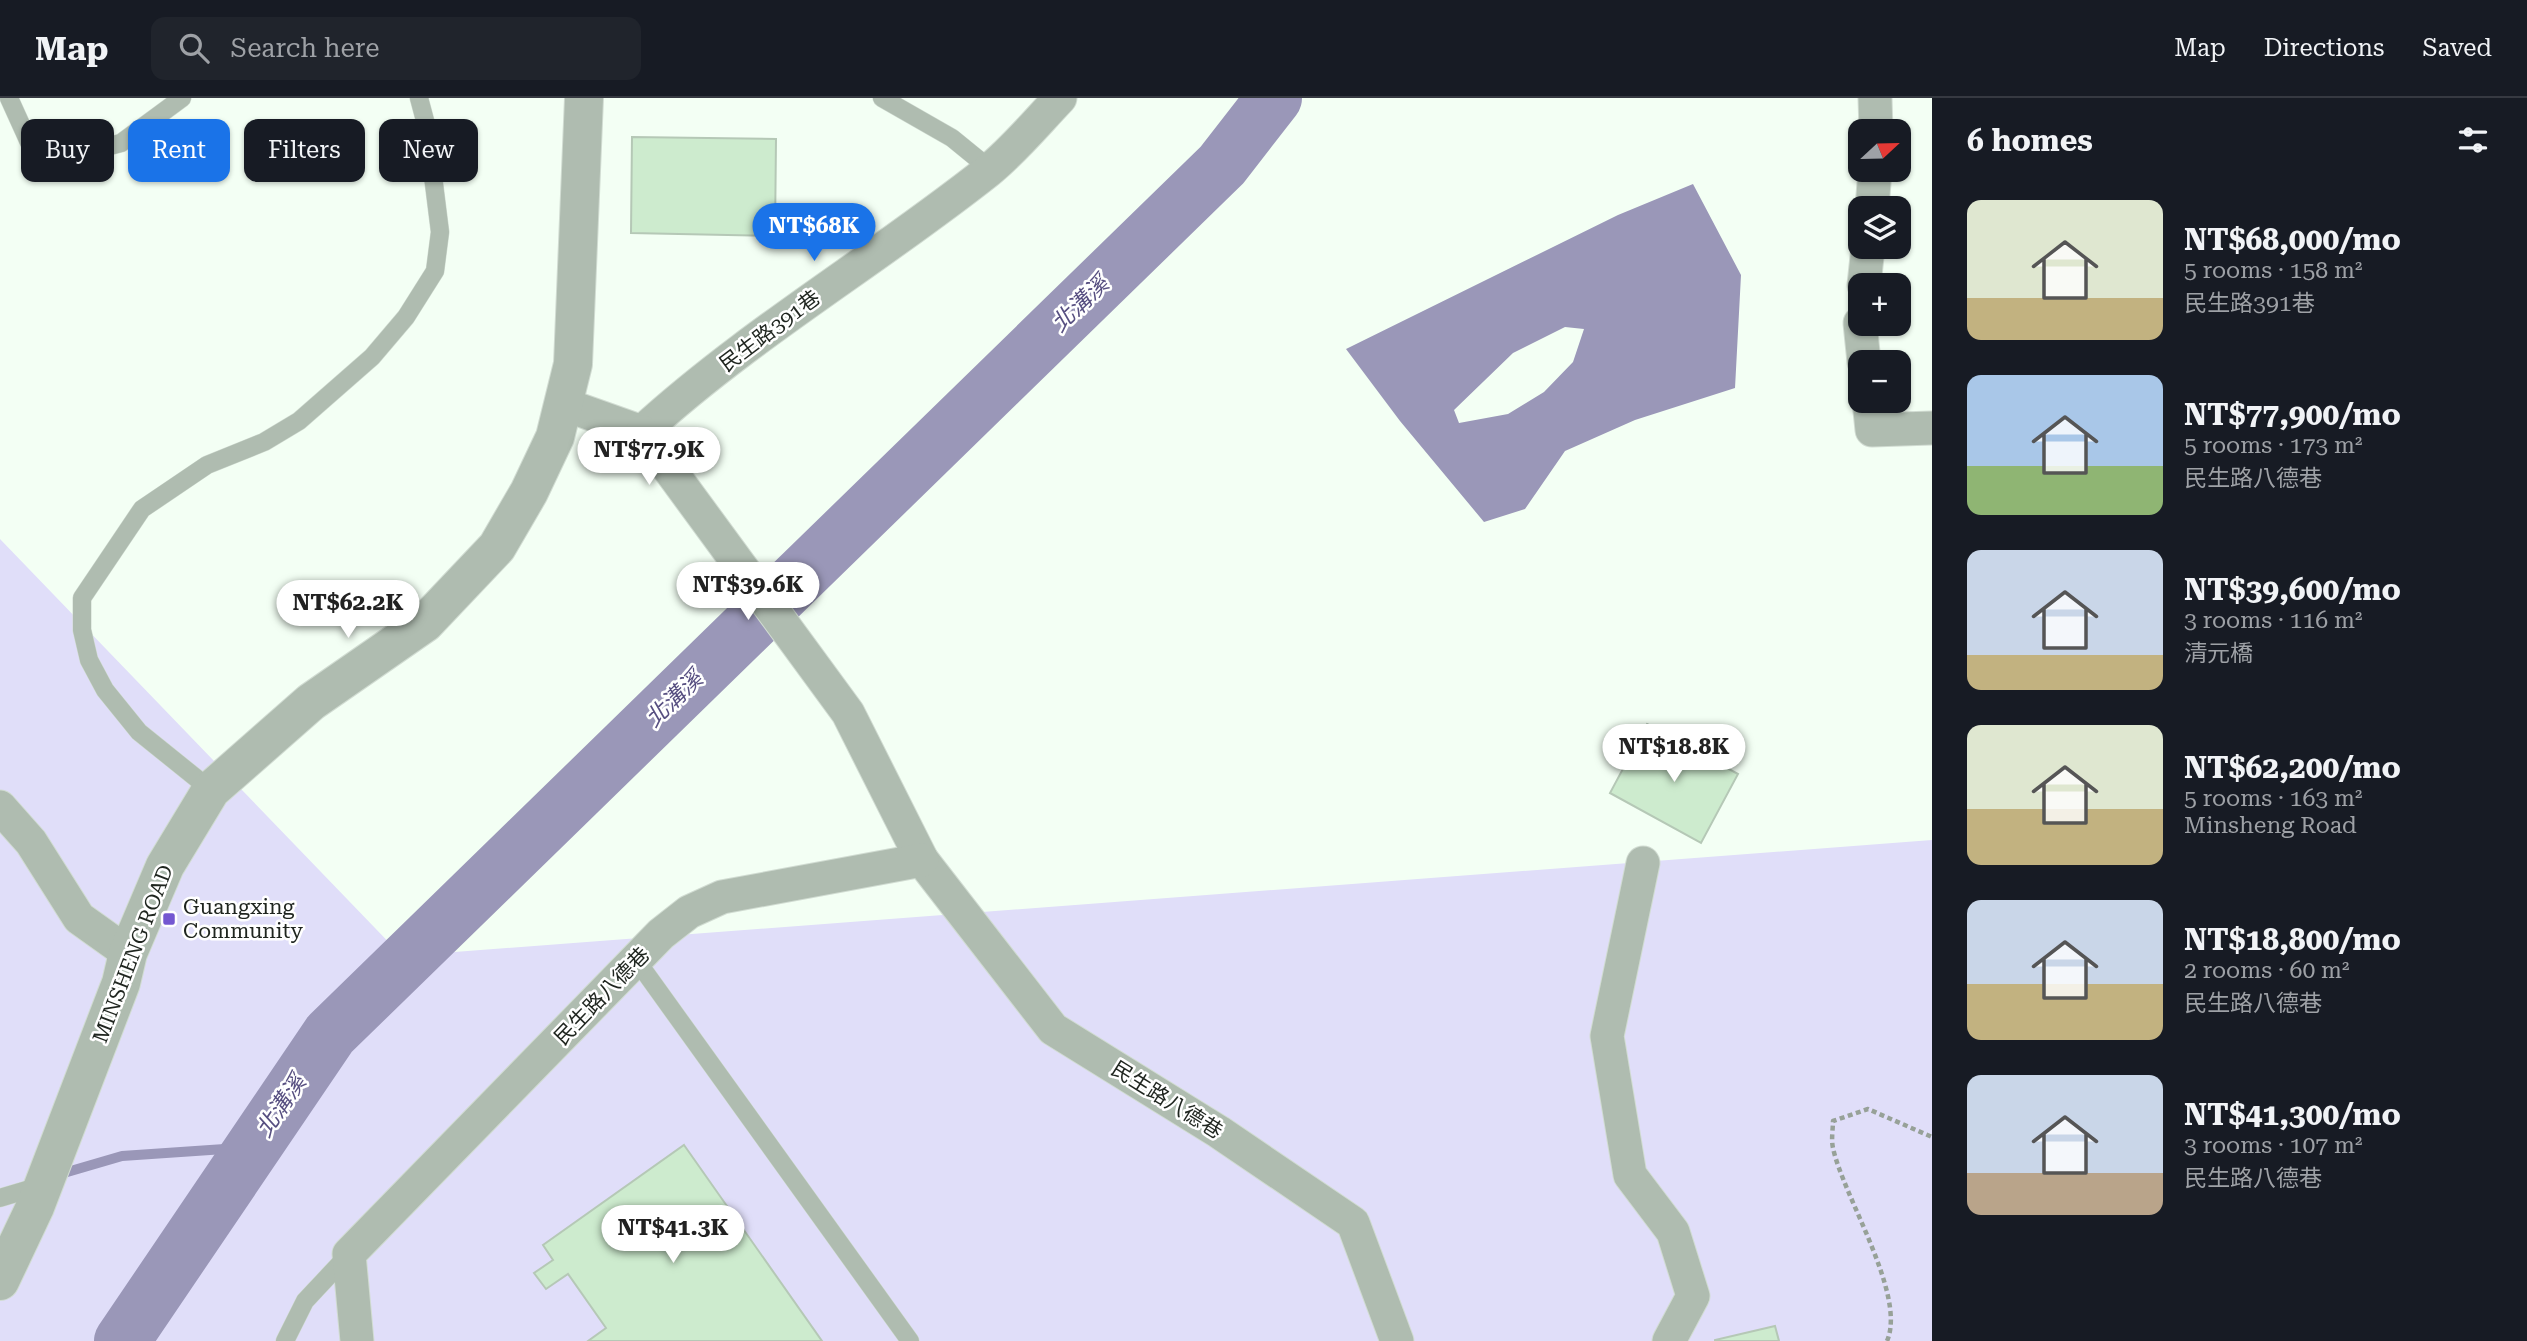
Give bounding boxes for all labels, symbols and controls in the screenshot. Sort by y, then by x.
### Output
search box [151,17,641,80]
text: Map [35,29,109,68]
icon: search [175,29,213,67]
text: Search here [231,33,380,63]
text: Map [2174,34,2226,62]
text: Directions [2264,34,2384,62]
text: Saved [2422,34,2492,62]
chip: Buy [21,119,114,182]
chip: Rent [128,119,230,182]
chip: Filters [244,119,365,182]
chip: New [379,119,478,182]
north arrow [1848,119,1911,182]
map controls [1848,119,1911,413]
icon: filters [2454,121,2492,159]
text: 6 homes [1967,123,2093,158]
button: layers [1848,196,1911,259]
pin: NT$68K [757,204,871,263]
text: NT$68K [768,212,860,239]
text: NT$68,000/mo [2184,222,2401,257]
icon: home [2023,228,2107,312]
text: 5 rooms · 158 m² [2184,257,2362,284]
water label: 北溝溪 [1046,268,1116,338]
button: + [1848,273,1911,336]
street label: 民生路391巷 [715,286,825,376]
text: 民生路391巷 [2184,290,2315,317]
button: − [1848,350,1911,413]
text: NT$77,900/mo [2184,397,2401,432]
icon: home [2023,403,2107,487]
pin: NT$77.9K [577,428,721,487]
text: 5 rooms · 173 m² [2184,432,2362,459]
text: NT$77.9K [593,436,705,463]
text: 民生路八德巷 [2184,465,2322,492]
pin: NT$39.6K [676,562,820,622]
text: NT$39.6K [692,571,804,598]
text: NT$39,600/mo [2184,572,2401,607]
icon: home [2023,578,2107,662]
pin: NT$62.2K [276,580,420,640]
text: NT$62.2K [292,589,404,616]
text: 3 rooms · 116 m² [2184,607,2362,634]
text: 清元橋 [2184,640,2253,667]
water label: 北溝溪 [640,663,710,733]
pin: NT$18.8K [1602,724,1746,784]
text: NT$18.8K [1618,733,1730,760]
text: NT$62,200/mo [2184,750,2401,785]
icon: home [2023,753,2107,837]
text: 5 rooms · 163 m² [2184,785,2362,812]
text: Minsheng Road [2184,812,2357,839]
street label: MINSHENG ROAD [88,862,178,1046]
place label: Guangxing Community [183,895,304,943]
marker: Guangxing Community [161,911,177,927]
text: NT$18,800/mo [2184,922,2401,957]
icon: home [2023,928,2107,1012]
street label: 民生路八德巷 [550,942,654,1050]
text: 2 rooms · 60 m² [2184,957,2350,984]
text: 民生路八德巷 [2184,990,2322,1017]
street label: 民生路八德巷 [1107,1056,1227,1144]
water label: 北溝溪 [251,1067,313,1142]
text: NT$41,300/mo [2184,1097,2401,1132]
icon: home [2023,1103,2107,1187]
text: 3 rooms · 107 m² [2184,1132,2362,1159]
text: 民生路八德巷 [2184,1165,2322,1192]
pin: NT$41.3K [601,1206,745,1265]
text: NT$41.3K [617,1214,729,1241]

